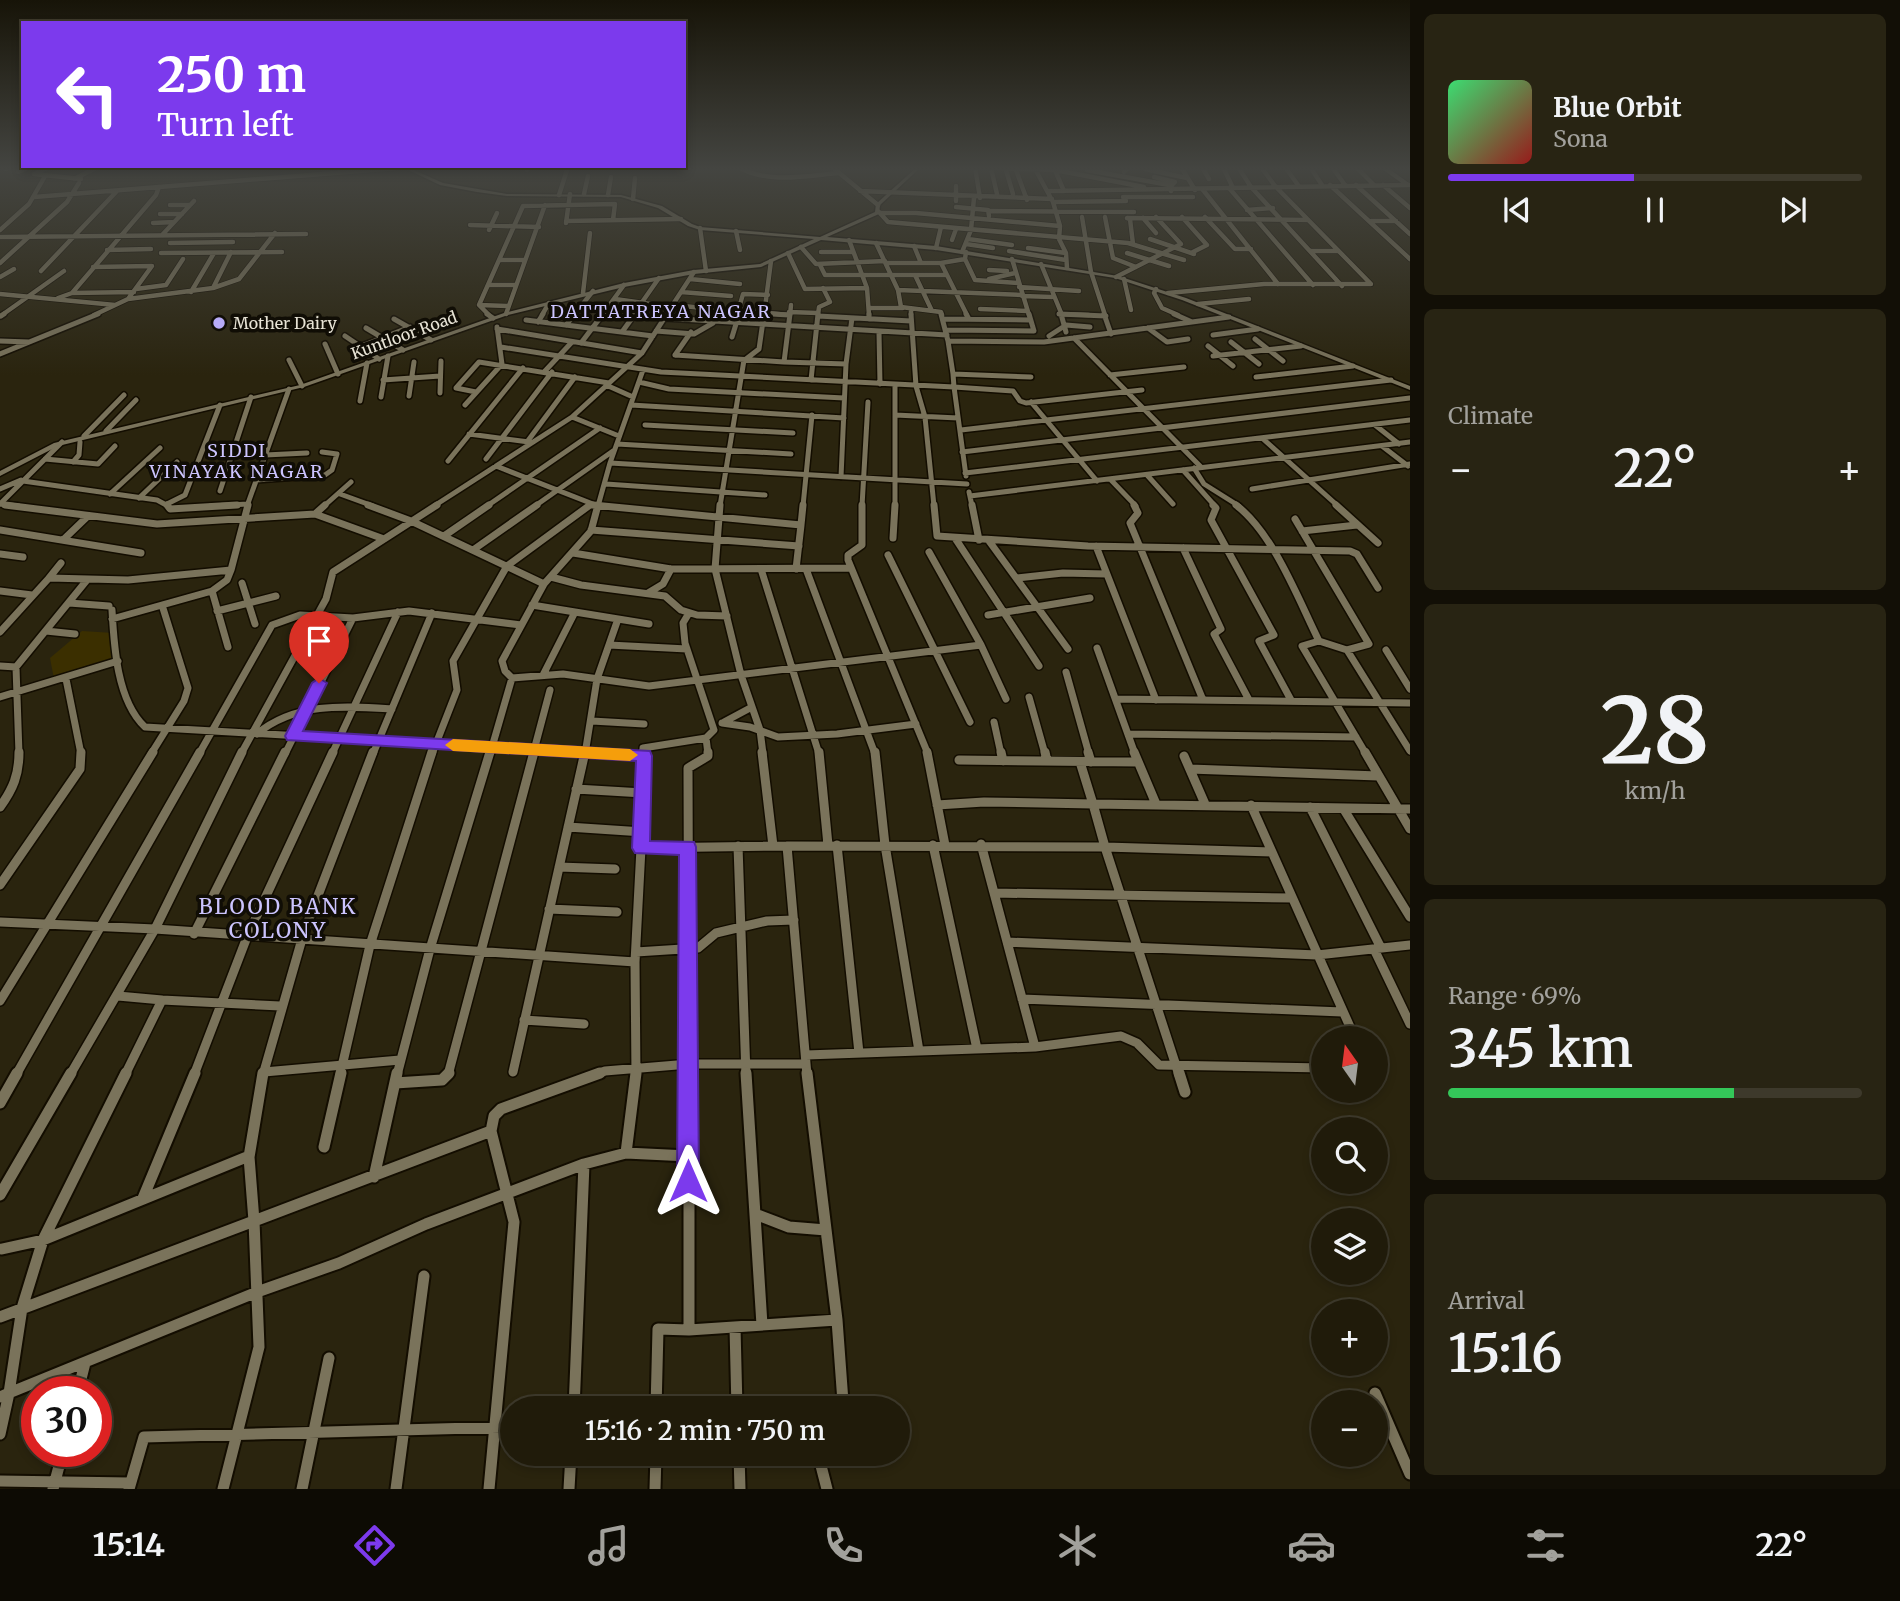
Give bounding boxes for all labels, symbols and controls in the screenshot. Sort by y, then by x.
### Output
text: 250 m [157,44,306,105]
icon: left [42,49,133,140]
text: Blue Orbit [1553,91,1682,124]
text: Turn left [157,105,294,145]
text: Sona [1553,124,1608,153]
icon: previous [1498,191,1536,229]
icon: pause [1636,191,1674,229]
icon: next [1774,191,1812,229]
district label: DATTATREYA NAGAR [550,300,772,323]
street label: Kuntloor Road [348,306,460,363]
place label: Mother Dairy [233,313,337,333]
marker: Mother Dairy [211,315,227,331]
text: Climate [1448,401,1533,430]
text: 22° [1613,436,1697,501]
district label: SIDDI VINAYAK NAGAR [149,439,324,483]
text: − [1448,446,1473,493]
text: + [1837,446,1862,493]
pin [289,611,349,683]
icon: arrive [300,622,338,660]
text: 28 [1600,673,1710,788]
text: km/h [1625,776,1685,805]
district label: BLOOD BANK COLONY [199,893,357,944]
text: Range · 69% [1448,981,1581,1010]
text: 345 km [1448,1016,1633,1081]
north arrow [1311,1026,1388,1102]
map controls [1311,1026,1388,1467]
button: search [1311,1117,1388,1194]
position arrow [651,1144,725,1218]
button: layers [1311,1208,1388,1285]
text: Arrival [1448,1286,1525,1315]
button: + [1311,1299,1388,1376]
text: 15:16 [1448,1321,1563,1386]
speed limit sign: 30 [21,1376,112,1467]
button: − [1311,1390,1388,1467]
text: 15:16 · 2 min · 750 m [585,1414,825,1447]
icon: directions [350,1521,399,1570]
icon: music [584,1521,633,1570]
icon: phone [819,1521,868,1570]
icon: climate [1053,1521,1102,1570]
icon: car [1287,1521,1336,1570]
icon: filters [1521,1521,1570,1570]
text: 15:14 [93,1525,165,1565]
text: 22° [1755,1525,1807,1565]

